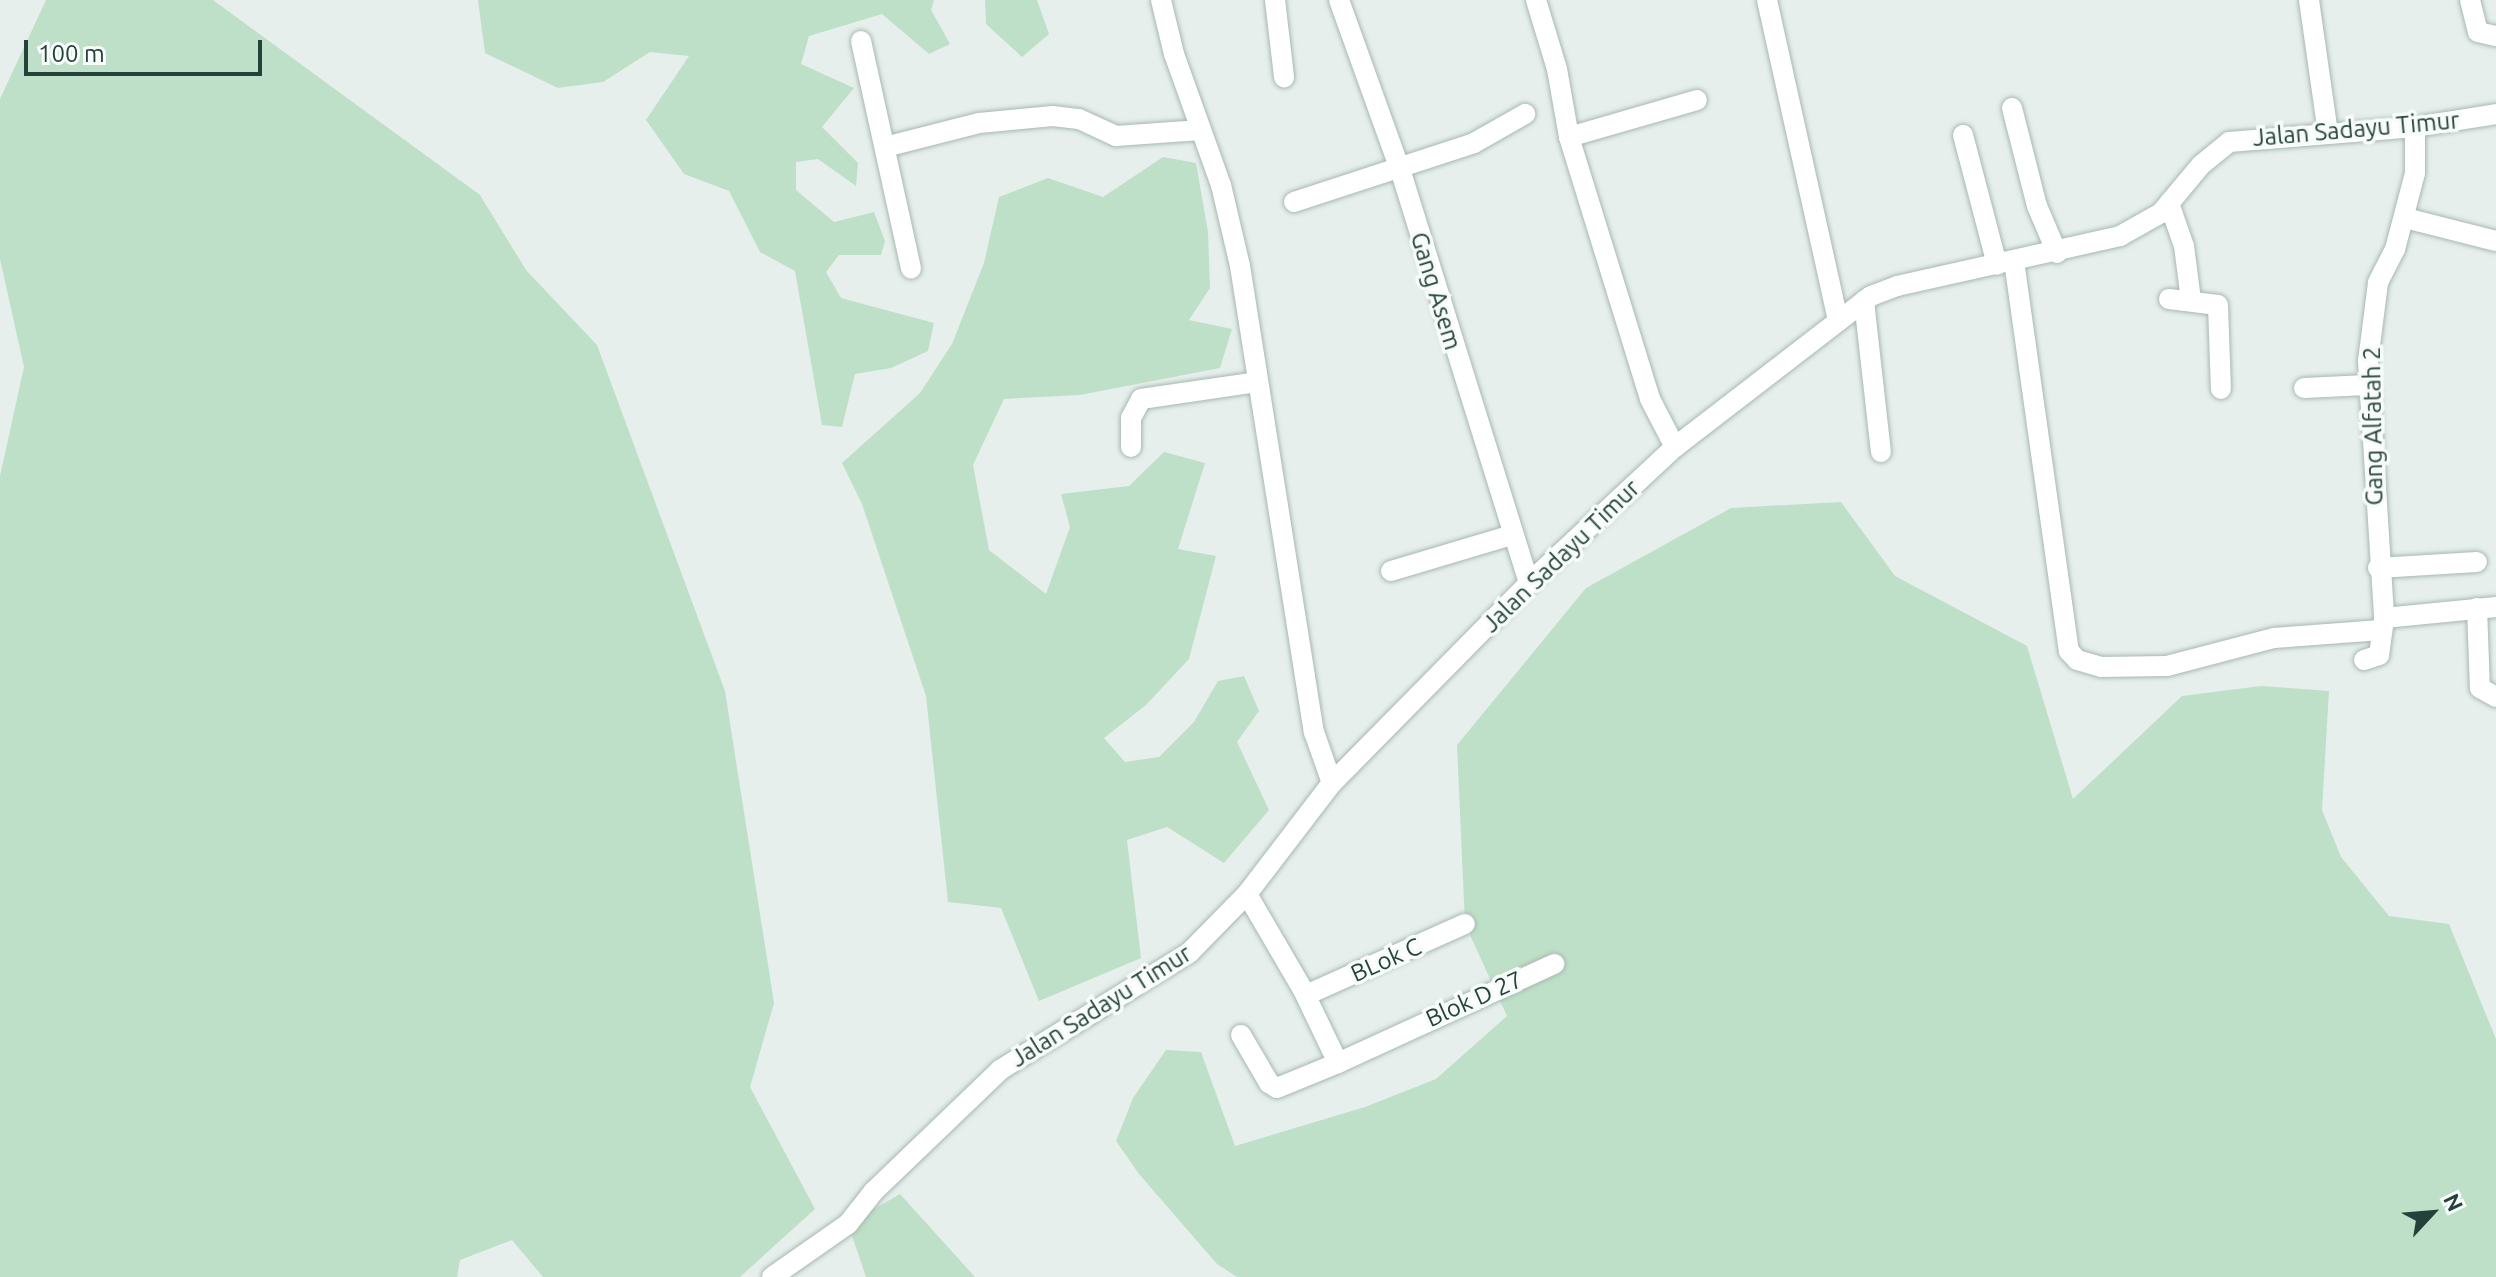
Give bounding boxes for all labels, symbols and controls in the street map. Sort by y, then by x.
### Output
scale bar [28,24,266,74]
text: 100 m [38,40,105,67]
street label: Jalan Sadayu Timur [2251,106,2461,152]
street label: Gang Asem [1404,229,1468,353]
street label: Gang Alfatah 2 [2357,346,2389,506]
street label: Jalan Sadayu Timur [1476,474,1646,638]
street label: BLok C [1346,932,1426,988]
street label: Jalan Sadayu Timur [1005,939,1197,1073]
street label: Blok D 27 [1421,965,1527,1033]
north arrow [2392,1173,2472,1253]
text: N [2439,1189,2469,1215]

